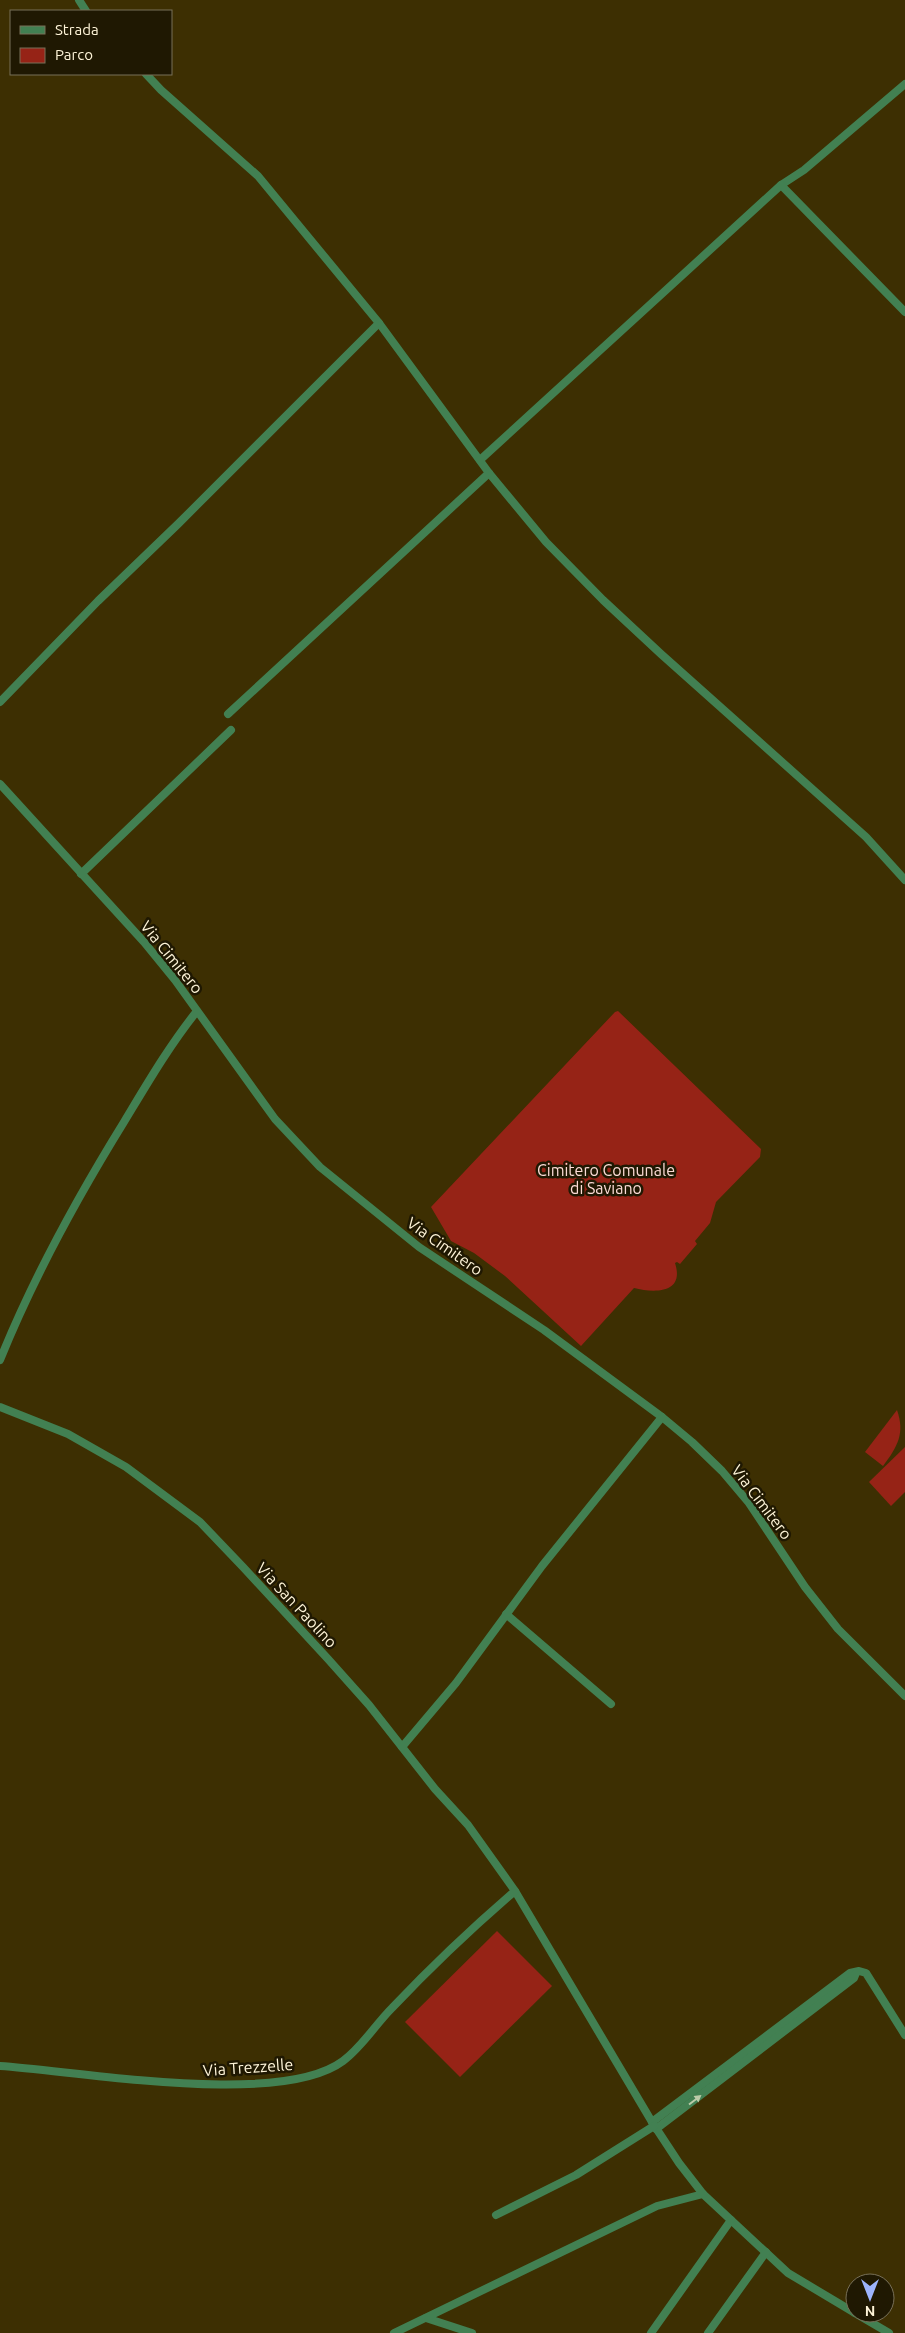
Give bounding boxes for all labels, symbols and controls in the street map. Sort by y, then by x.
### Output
legend [10,10,172,75]
text: Strada [55,21,99,38]
text: Parco [55,46,93,63]
street label: Via Cimitero [137,917,207,997]
park label: Cimitero Comunale di Saviano [537,1161,675,1197]
street label: Via Cimitero [404,1213,486,1279]
street label: Via Cimitero [728,1461,796,1543]
street label: Via San Paolino [253,1559,341,1651]
street label: Via Trezzelle [202,2055,294,2079]
one-way arrow [688,2094,701,2105]
north arrow [845,2273,895,2323]
text: N [865,2303,875,2319]

